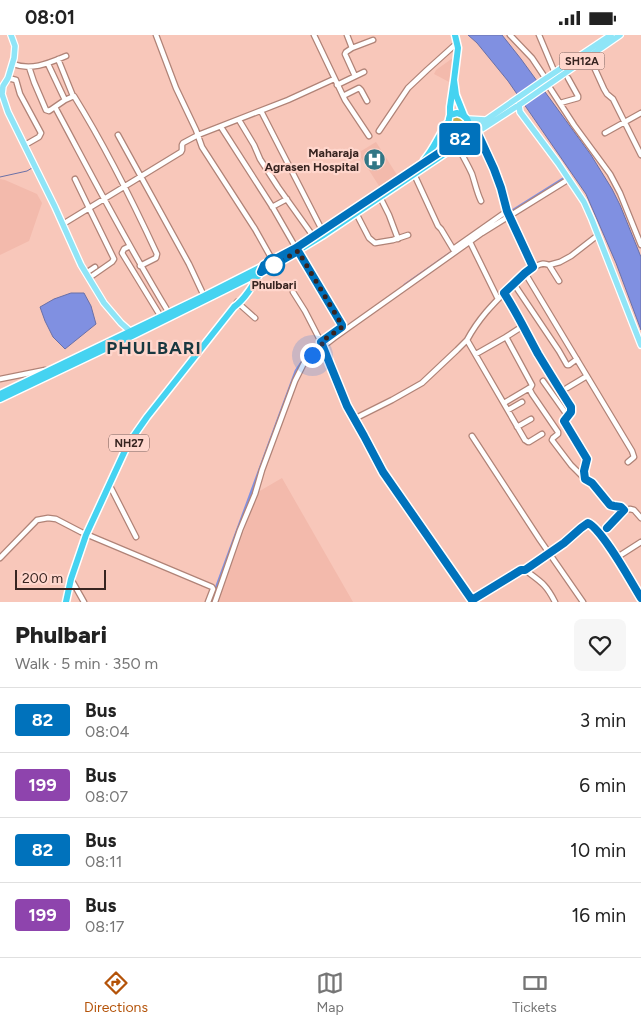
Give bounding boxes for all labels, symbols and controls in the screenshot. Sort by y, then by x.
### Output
text: 08:01 [25,6,75,29]
road number: SH12A [560,53,604,69]
line badge: 82 [438,123,482,155]
text: 82 [449,128,471,150]
place label: Maharaja Agrasen Hospital [265,146,359,174]
hospital icon: Maharaja Agrasen Hospital [363,148,387,172]
marker: Phulbari [263,254,285,276]
place label: Phulbari [251,278,297,292]
district label: PHULBARI [106,337,202,359]
your location [300,343,325,368]
road number: NH27 [109,434,149,451]
scale bar [15,567,106,590]
text: 200 m [22,570,63,587]
button: heart [574,619,626,671]
text: Phulbari [15,620,107,649]
text: Walk · 5 min · 350 m [15,654,158,673]
text: Bus [85,699,116,722]
text: 82 [32,709,53,731]
text: 3 min [580,709,626,732]
text: 08:04 [85,722,129,741]
text: Bus [85,764,116,787]
text: 199 [28,774,57,796]
text: 6 min [579,774,626,797]
text: 08:07 [85,787,128,806]
text: Bus [85,829,116,852]
text: 82 [32,839,53,861]
text: 10 min [570,839,626,862]
text: 08:11 [85,852,122,871]
text: Bus [85,894,116,917]
text: 199 [28,904,57,926]
text: 16 min [572,904,626,927]
text: 08:17 [85,917,124,936]
tab: Directions [84,969,148,1016]
tab: Map [316,969,344,1016]
tab: Tickets [512,969,557,1016]

